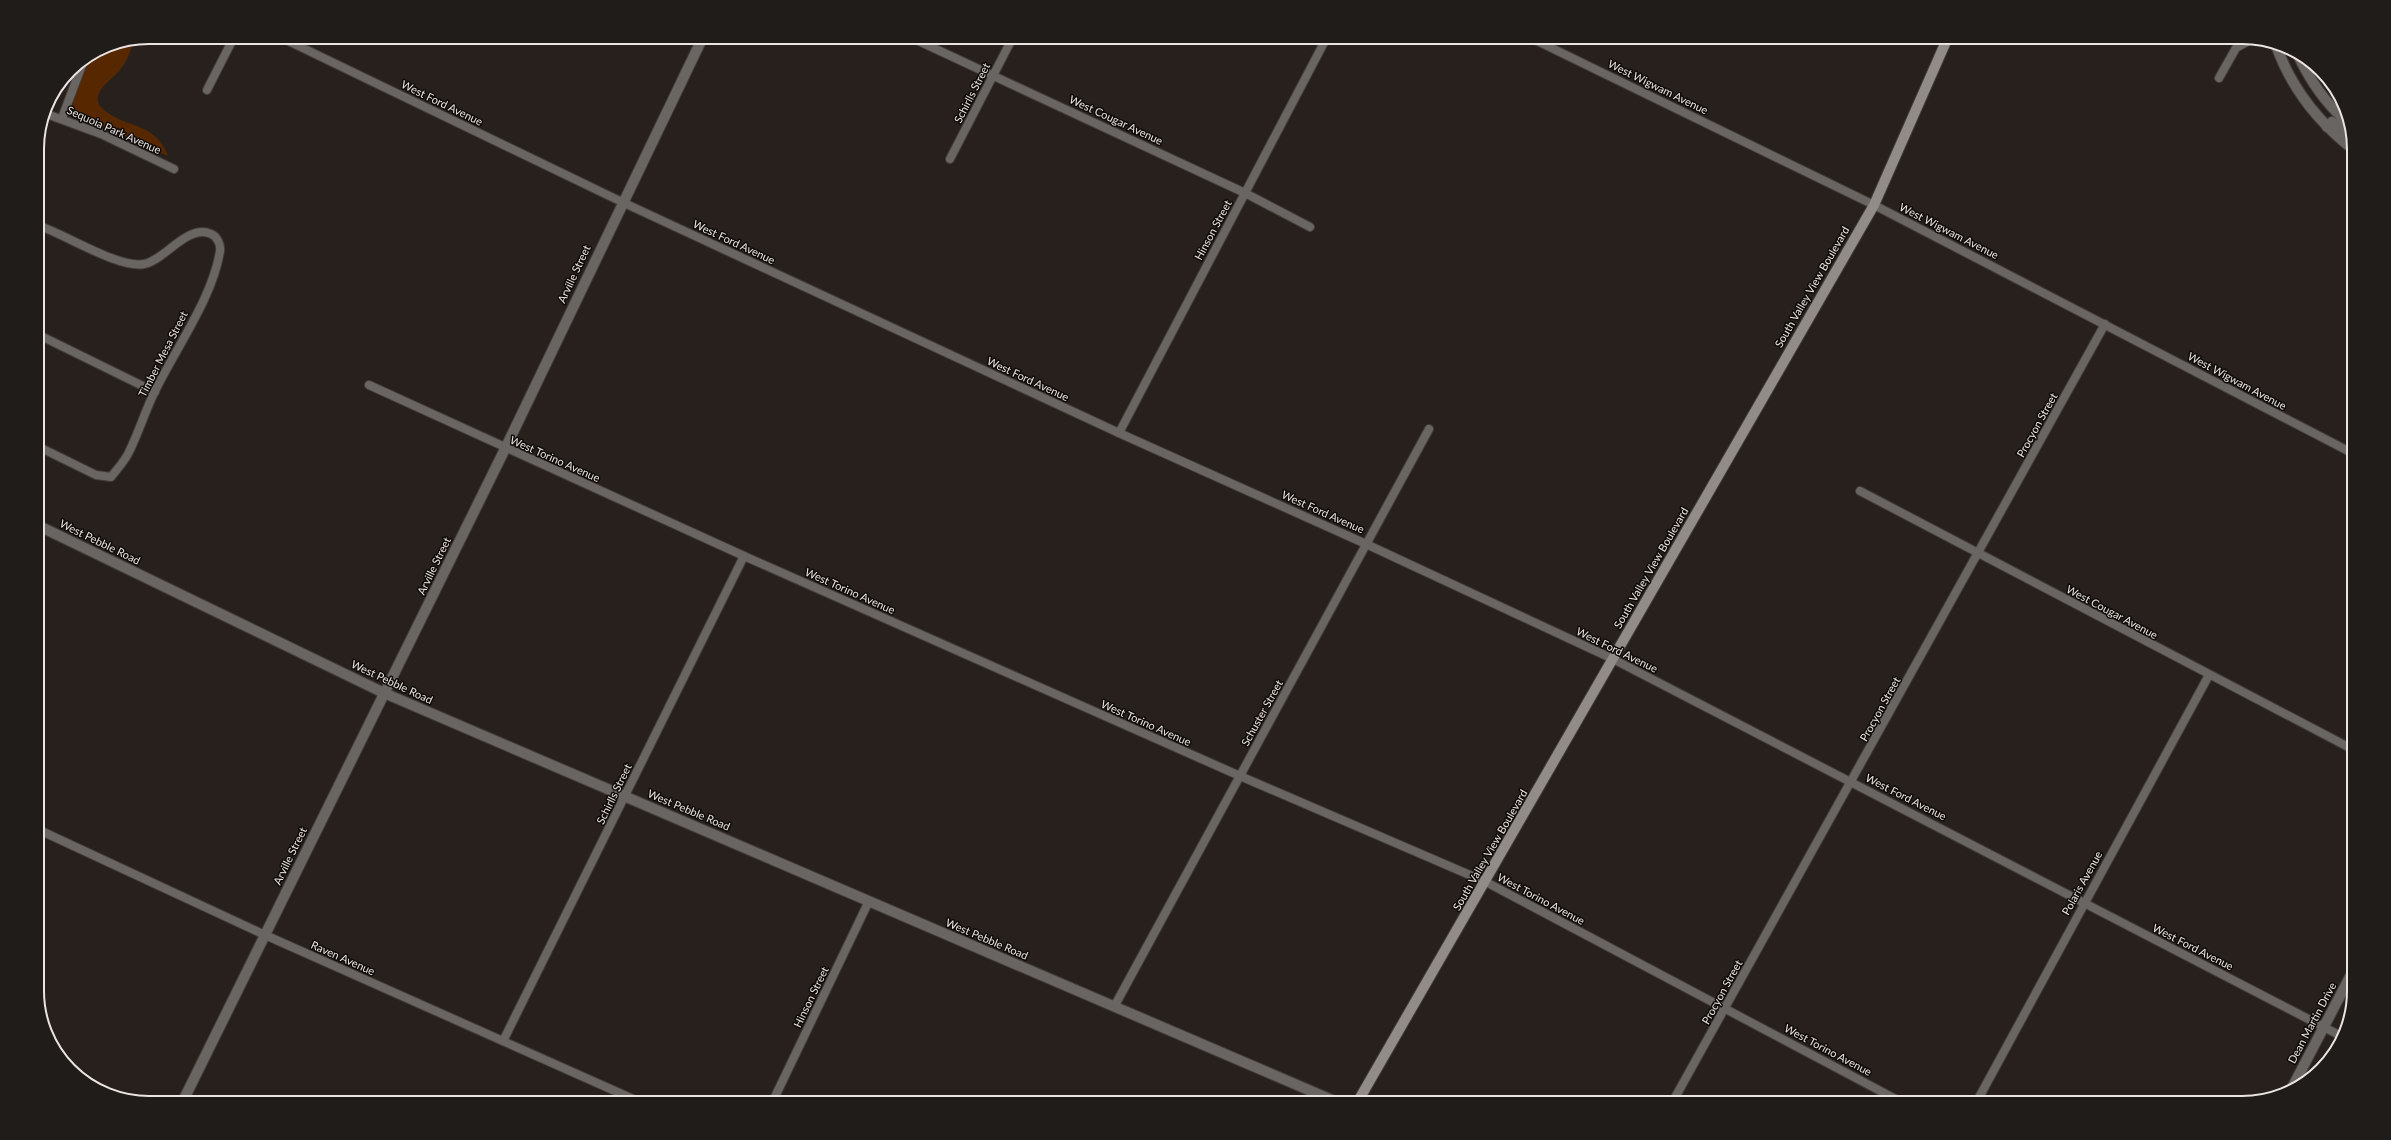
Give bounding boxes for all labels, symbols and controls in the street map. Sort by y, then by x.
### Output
street label: West Wigwam Avenue [1606,57,1710,117]
street label: Schirlls Street [951,61,992,125]
street label: West Ford Avenue [399,77,485,128]
street label: West Cougar Avenue [1067,92,1165,147]
street label: Sequoia Park Avenue [65,103,163,156]
street label: Hinson Street [1191,198,1234,262]
street label: West Wigwam Avenue [1897,200,2001,261]
street label: West Ford Avenue [691,217,777,266]
street label: South Valley View Boulevard [1772,224,1852,349]
street label: Arville Street [554,243,593,305]
street label: Timber Mesa Street [135,309,190,399]
street label: West Wigwam Avenue [2186,349,2289,412]
street label: West Ford Avenue [985,354,1071,403]
street label: Procyon Street [2014,390,2060,459]
street label: West Torino Avenue [508,433,602,484]
street label: West Ford Avenue [1280,488,1367,536]
street label: South Valley View Boulevard [1611,505,1691,630]
street label: West Pebble Road [58,516,143,567]
street label: Arville Street [414,535,453,597]
street label: West Torino Avenue [803,565,897,616]
street label: West Cougar Avenue [2064,582,2160,641]
street label: West Ford Avenue [1574,624,1660,675]
street label: West Pebble Road [350,657,435,706]
street label: Procyon Street [1857,674,1903,743]
street label: Schuster Street [1238,677,1285,748]
street label: West Torino Avenue [1099,697,1193,748]
street label: Schirlls Street [593,761,634,826]
street label: West Ford Avenue [1864,771,1949,823]
street label: West Pebble Road [646,786,732,833]
street label: South Valley View Boulevard [1450,787,1530,912]
street label: Arville Street [270,825,309,887]
street label: Polaris Avenue [2059,848,2105,917]
street label: West Torino Avenue [1495,870,1587,927]
street label: West Pebble Road [944,915,1030,962]
street label: West Ford Avenue [2151,921,2236,973]
street label: Raven Avenue [309,938,377,977]
street label: Procyon Street [1699,957,1745,1026]
street label: Hinson Street [790,964,831,1029]
street label: Dean Martin Drive [2285,980,2339,1066]
street label: West Torino Avenue [1782,1021,1874,1078]

